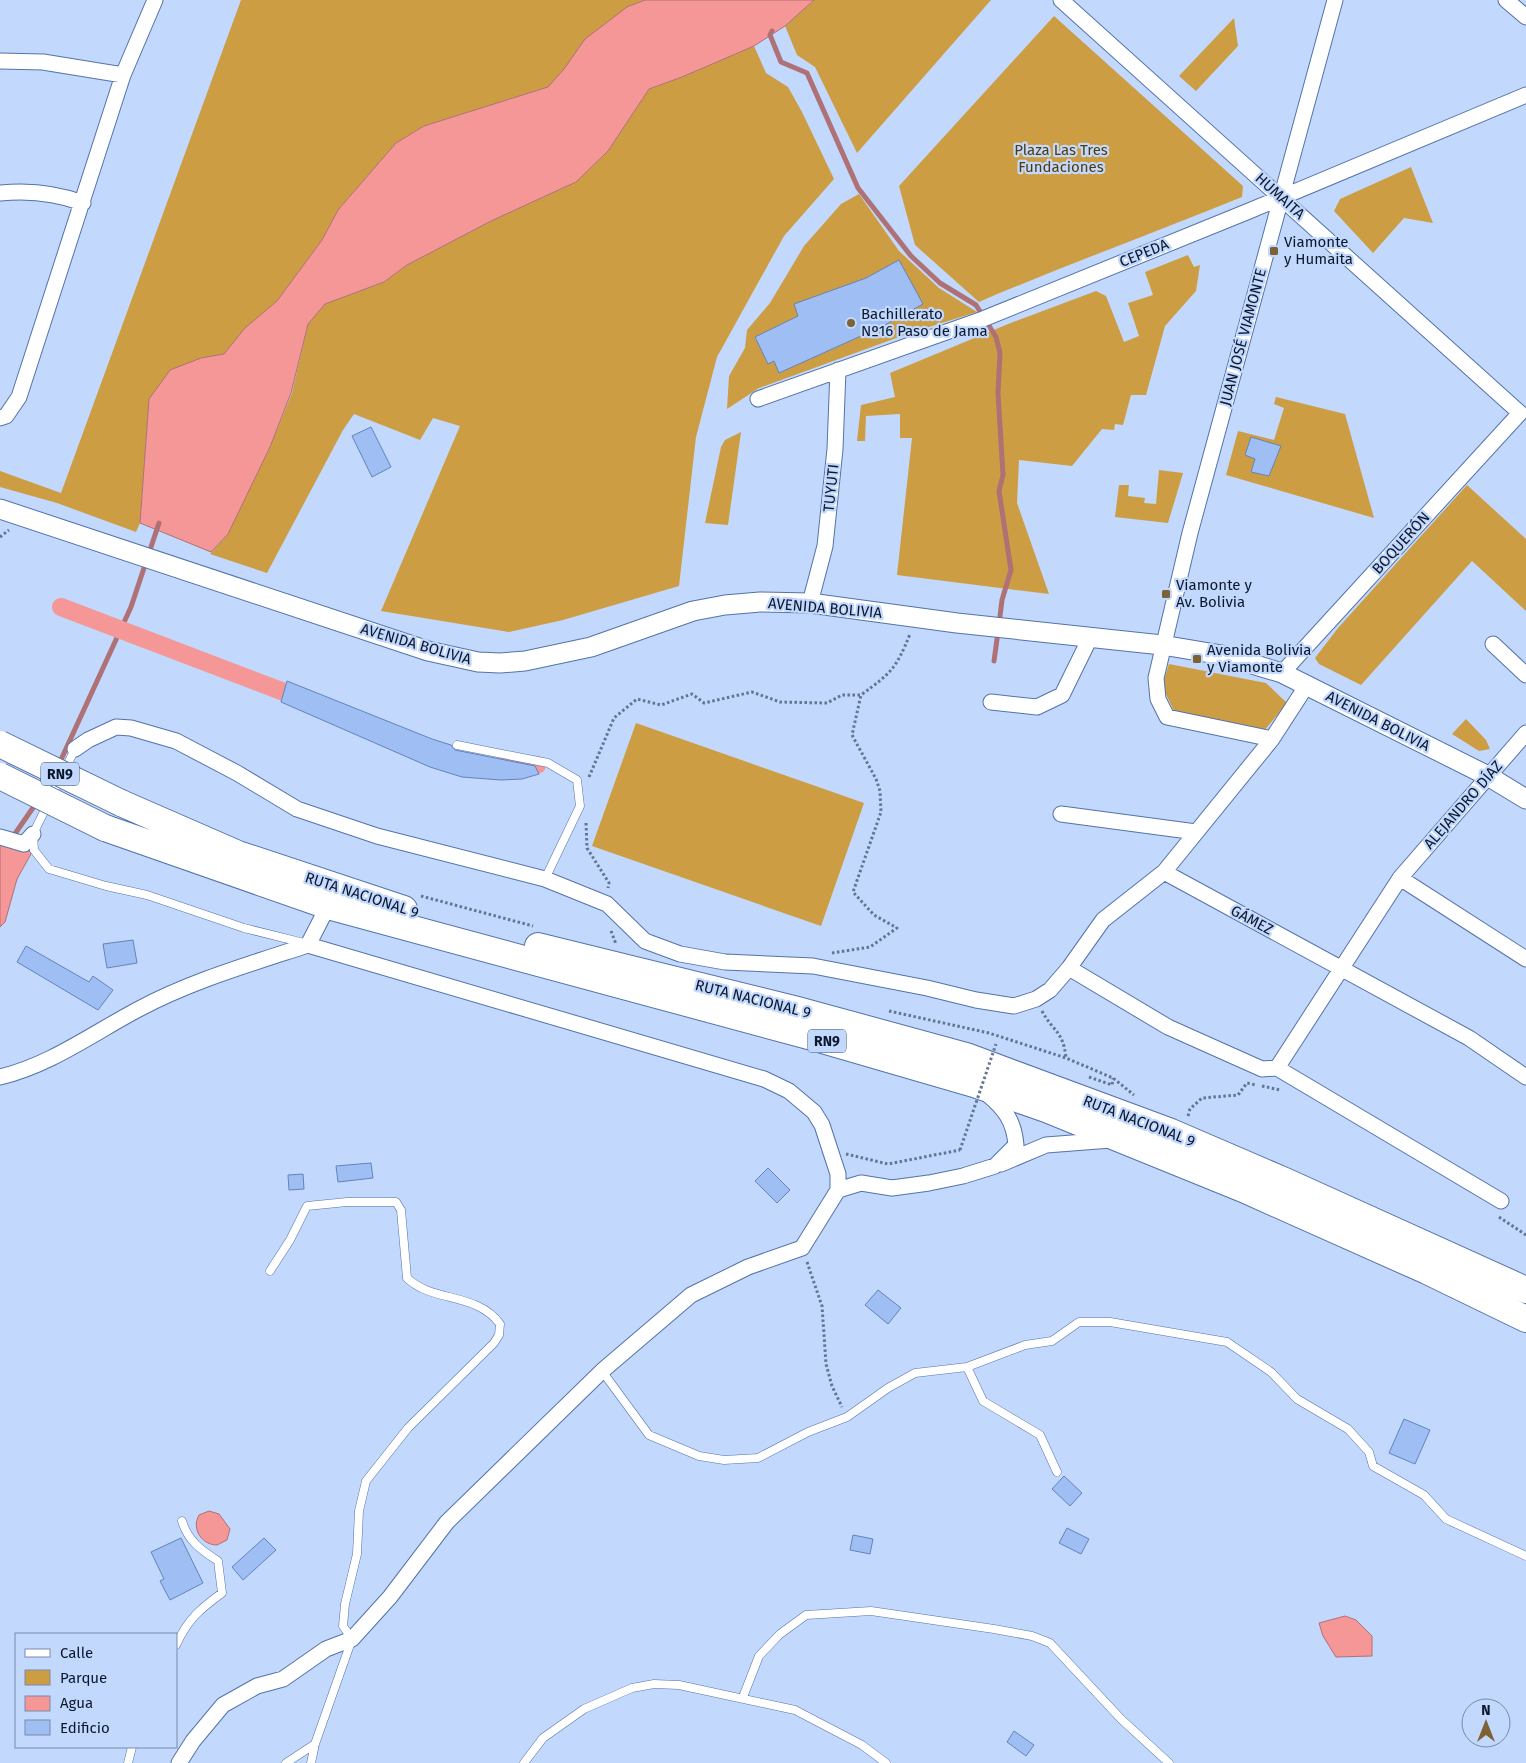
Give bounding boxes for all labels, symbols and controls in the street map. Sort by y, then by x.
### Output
park label: Plaza Las Tres Fundaciones [1014,141,1108,176]
street label: HUMAITA [1252,169,1309,223]
place label: Viamonte y Humaita [1284,233,1353,268]
street label: CEPEDA [1117,235,1172,271]
marker: Viamonte y Humaita [1268,245,1280,257]
street label: JUAN JOSÉ VIAMONTE [1216,266,1270,408]
place label: Bachillerato Nº16 Paso de Jama [861,305,988,340]
marker: Bachillerato Nº16 Paso de Jama [845,317,857,329]
street label: TUYUTI [820,463,842,513]
street label: BOQUERÓN [1368,508,1434,578]
place label: Viamonte y Av. Bolivia [1176,576,1252,611]
marker: Viamonte y Av. Bolivia [1160,588,1172,600]
street label: AVENIDA BOLIVIA [767,594,883,622]
street label: AVENIDA BOLIVIA [359,620,474,669]
place label: Avenida Bolivia y Viamonte [1207,641,1312,676]
marker: Avenida Bolivia y Viamonte [1191,653,1203,665]
street label: AVENIDA BOLIVIA [1323,687,1433,755]
street label: ALEJANDRO DÍAZ [1420,757,1506,853]
road number: RN9 [41,762,79,786]
street label: RUTA NACIONAL 9 [303,868,421,922]
street label: GÁMEZ [1228,901,1276,939]
street label: RUTA NACIONAL 9 [693,976,813,1022]
road number: RN9 [808,1030,846,1052]
street label: RUTA NACIONAL 9 [1080,1091,1198,1151]
legend [15,1633,178,1748]
text: Calle [60,1644,93,1662]
text: Parque [60,1669,107,1687]
text: Agua [60,1694,93,1712]
north arrow [1461,1698,1511,1748]
text: N [1481,1702,1491,1719]
text: Edificio [60,1719,110,1737]

